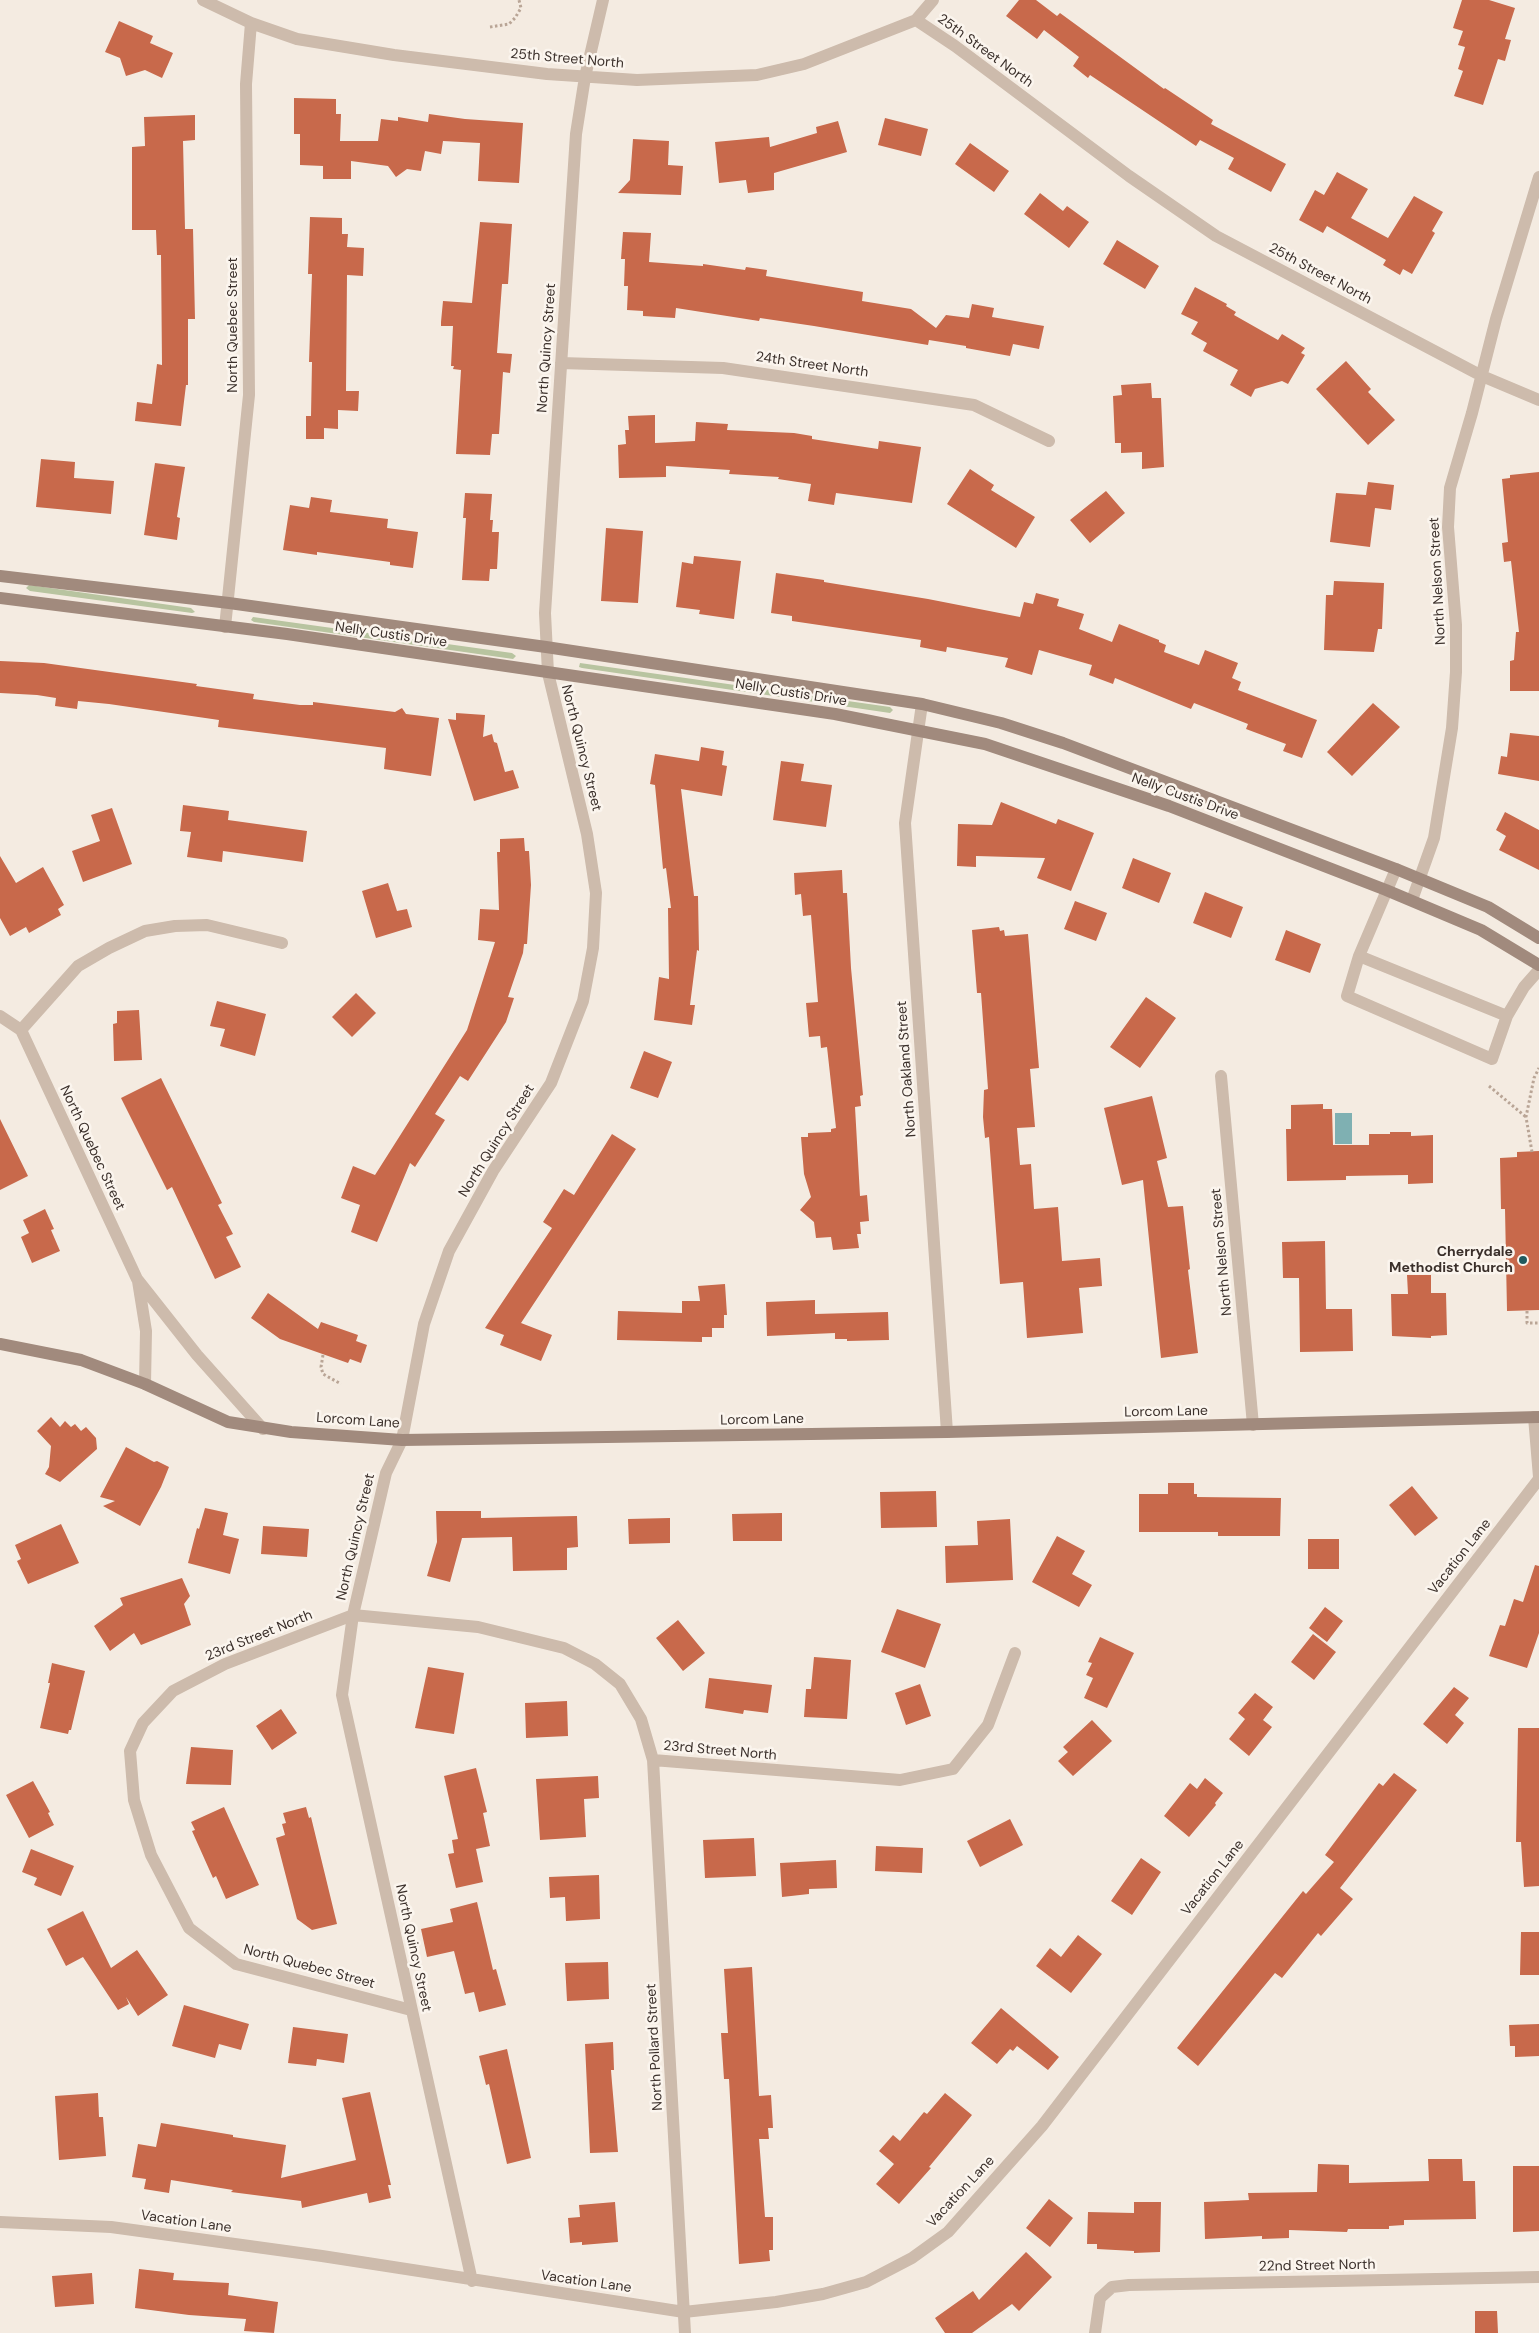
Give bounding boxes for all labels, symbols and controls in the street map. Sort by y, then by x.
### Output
street label: 25th Street North [934,11,1036,91]
street label: 25th Street North [510,46,624,72]
street label: 25th Street North [1266,240,1374,308]
street label: North Quebec Street [225,257,241,393]
street label: North Quincy Street [534,283,560,413]
street label: 24th Street North [755,349,869,381]
street label: North Nelson Street [1426,517,1450,645]
street label: Nelly Custis Drive [334,619,448,651]
street label: Nelly Custis Drive [734,676,848,710]
street label: North Quincy Street [557,683,605,813]
street label: Nelly Custis Drive [1129,770,1241,824]
street label: North Oakland Street [894,1000,920,1138]
street label: North Quincy Street [455,1081,539,1201]
street label: North Quebec Street [56,1083,128,1213]
street label: North Nelson Street [1208,1188,1236,1316]
place label: Cherrydale Methodist Church [1389,1244,1513,1276]
marker: Cherrydale Methodist Church [1517,1254,1529,1266]
street label: Lorcom Lane [1124,1403,1208,1421]
street label: Lorcom Lane [316,1410,400,1432]
street label: Lorcom Lane [720,1411,804,1429]
street label: North Quincy Street [333,1472,379,1602]
street label: Vacation Lane [1425,1516,1495,1598]
street label: 23rd Street North [203,1607,315,1665]
street label: 23rd Street North [663,1738,777,1764]
street label: Vacation Lane [1178,1837,1248,1919]
street label: North Quincy Street [391,1883,435,2013]
street label: North Quebec Street [241,1941,377,1993]
street label: North Pollard Street [643,1983,667,2111]
street label: Vacation Lane [924,2153,998,2231]
street label: Vacation Lane [140,2207,232,2237]
street label: 22nd Street North [1258,2257,1376,2275]
street label: Vacation Lane [540,2267,632,2297]

